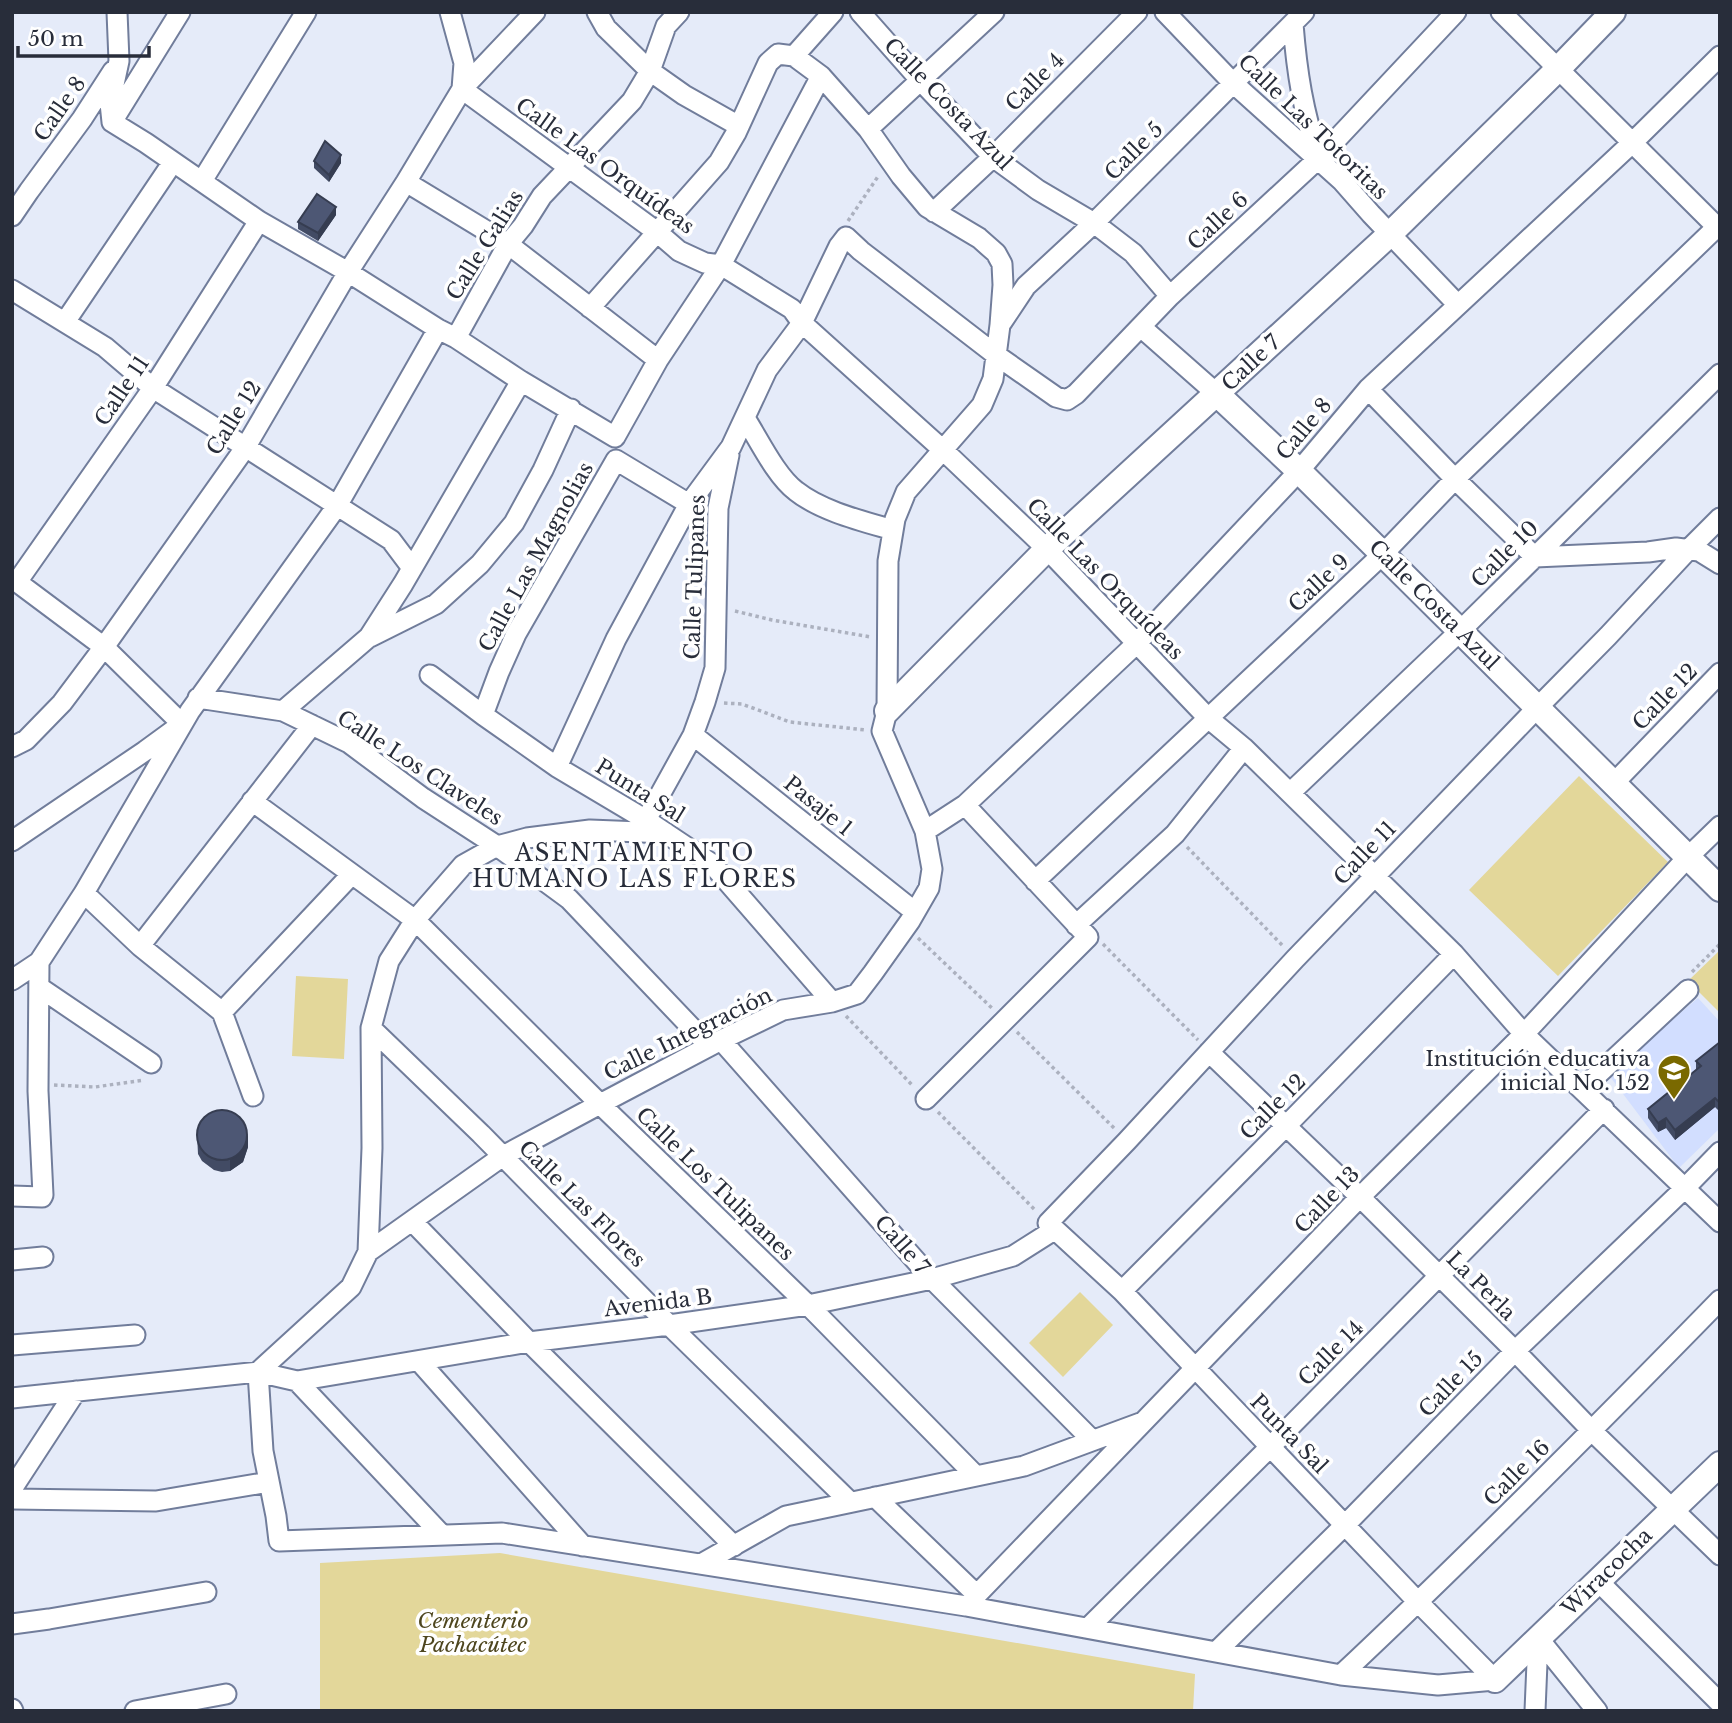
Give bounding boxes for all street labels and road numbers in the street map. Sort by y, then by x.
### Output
street label: Calle Costa Azul [878,33,1018,176]
street label: Calle 4 [1000,47,1070,117]
street label: Calle Las Totoritas [1233,49,1393,205]
street label: Calle 8 [28,72,92,146]
street label: Calle Las Orquídeas [511,92,699,240]
street label: Calle 5 [1099,116,1169,186]
street label: Calle Galias [441,185,529,305]
street label: Calle 6 [1182,186,1254,256]
street label: Calle 7 [1216,329,1286,397]
street label: Calle 11 [89,351,155,431]
street label: Calle 12 [201,376,267,460]
street label: Calle 8 [1271,393,1337,465]
street label: Calle Las Magnolias [473,458,599,656]
street label: Calle Las Orquídeas [1021,493,1189,665]
street label: Calle Tulipanes [679,494,711,660]
street label: Calle 10 [1466,515,1544,593]
street label: Calle Costa Azul [1363,534,1505,676]
street label: Calle 9 [1283,548,1355,618]
street label: Calle 12 [1627,658,1703,736]
street label: Calle Los Claveles [332,705,508,831]
street label: Punta Sal [591,753,690,829]
street label: Pasaje 1 [778,770,858,842]
street label: Calle 11 [1328,816,1402,890]
street label: Calle Integración [600,982,776,1086]
street label: Calle 12 [1235,1069,1311,1145]
street label: Calle Los Tulipanes [631,1102,799,1266]
street label: Calle Las Flores [513,1135,651,1273]
street label: Calle 13 [1289,1161,1365,1239]
street label: Calle 7 [869,1210,935,1281]
street label: La Perla [1441,1246,1521,1326]
street label: Avenida B [601,1283,714,1323]
street label: Calle 14 [1293,1315,1369,1391]
street label: Calle 15 [1413,1346,1489,1422]
street label: Punta Sal [1245,1389,1333,1479]
street label: Calle 16 [1478,1434,1556,1512]
street label: Wiracocha [1556,1522,1658,1622]

